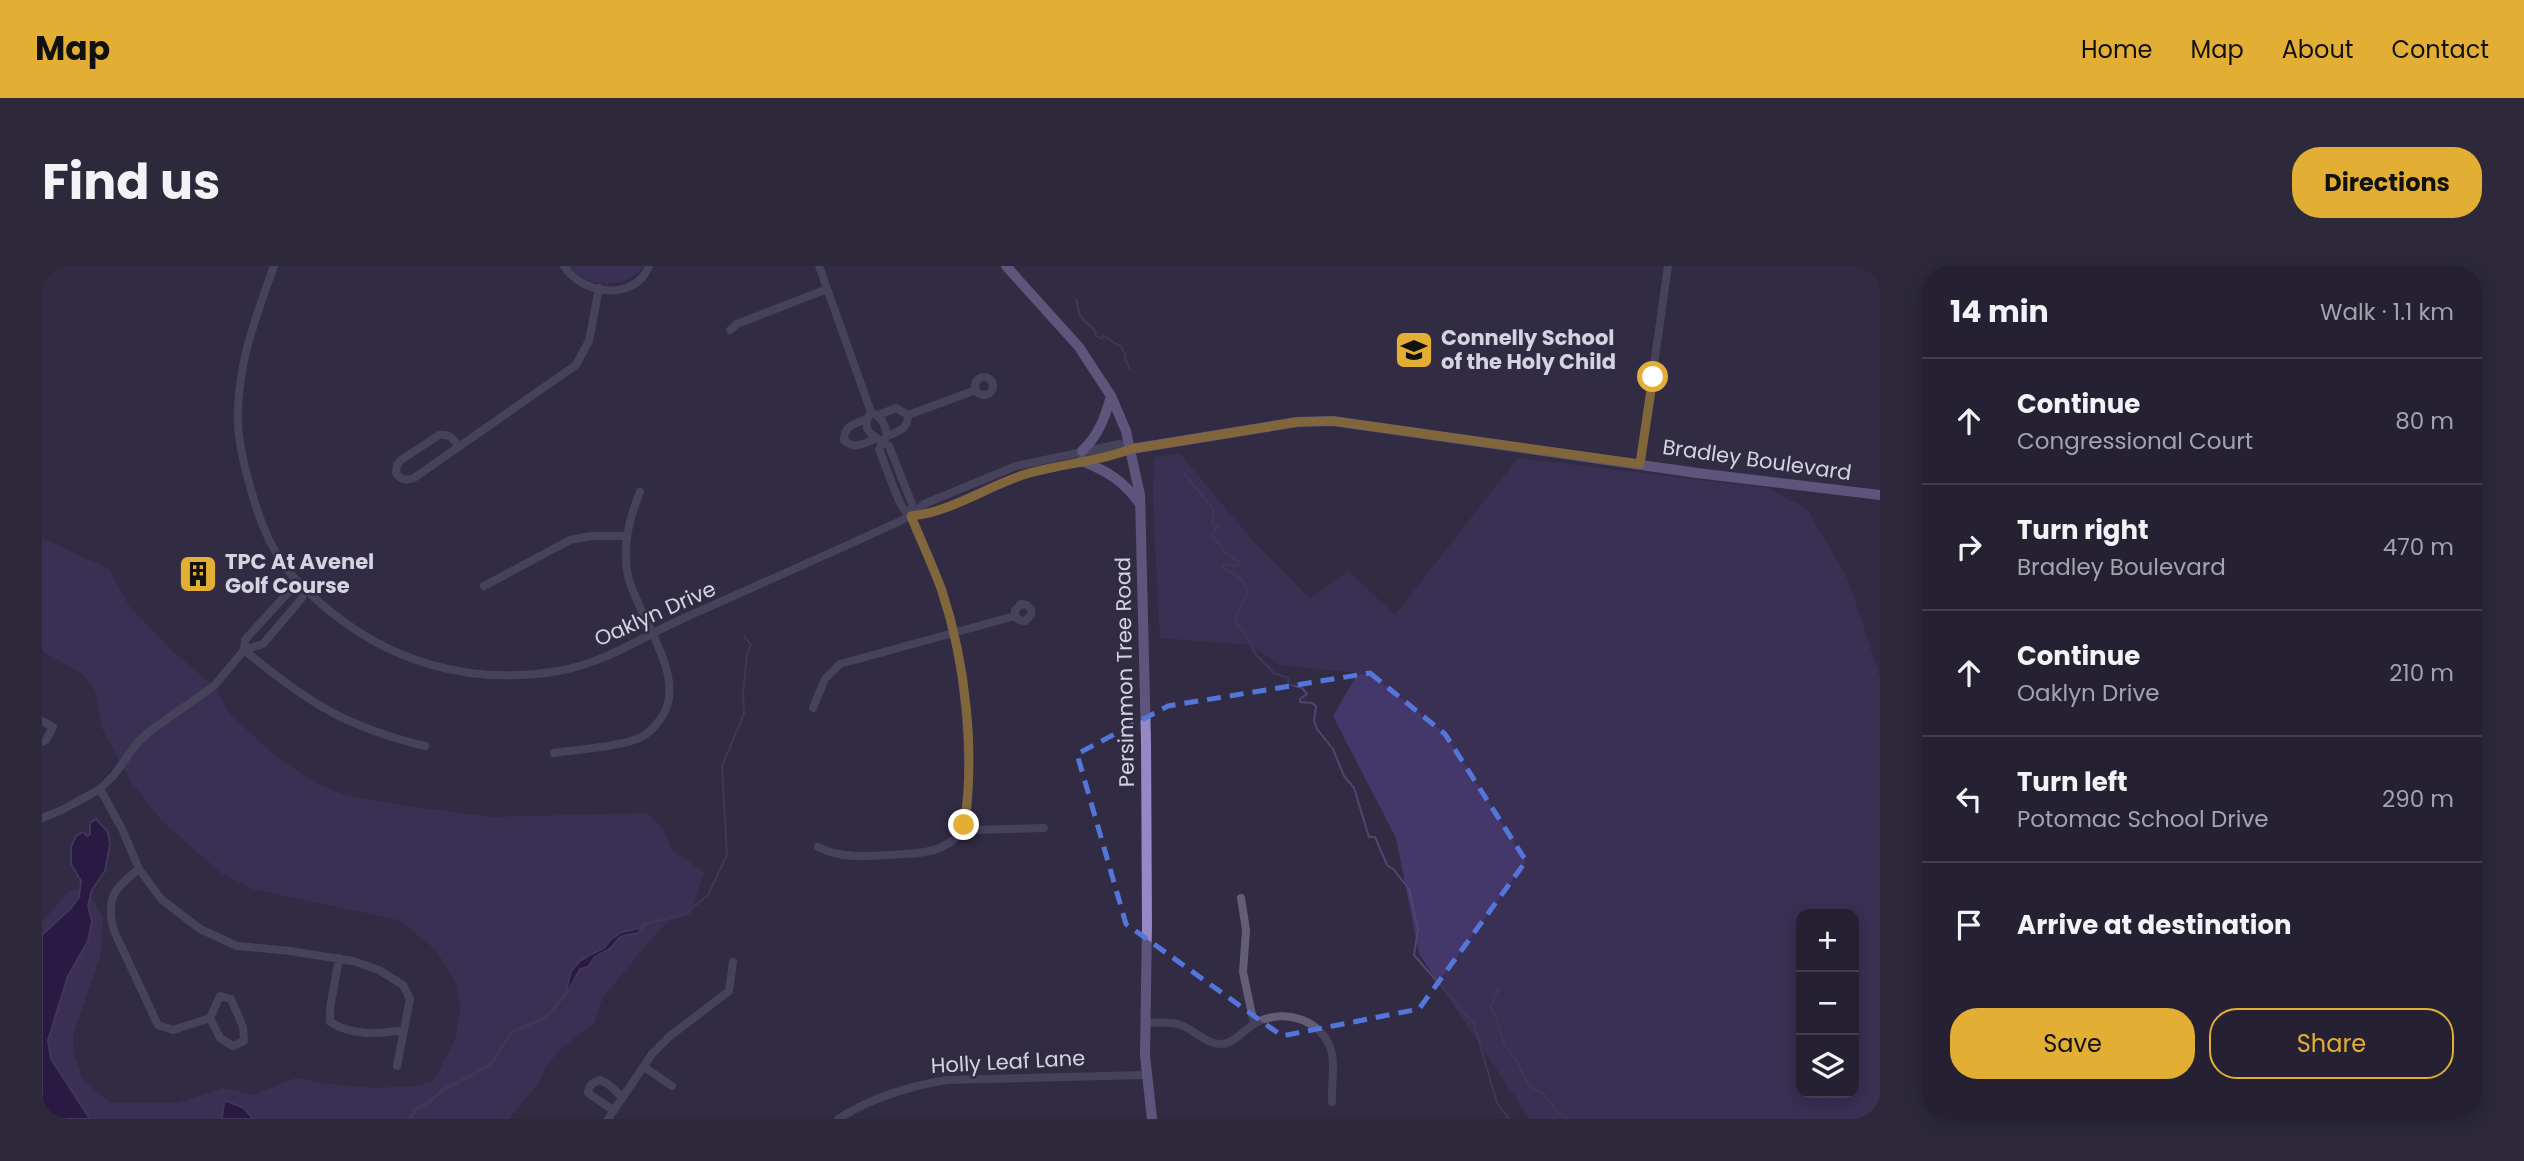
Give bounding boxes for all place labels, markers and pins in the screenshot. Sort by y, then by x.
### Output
place label: Connelly School of the Holy Child [1441,323,1616,376]
school or university icon: Connelly School of the Holy Child [1393,329,1435,371]
place label: TPC At Avenel Golf Course [225,547,374,600]
building icon: TPC At Avenel Golf Course [177,553,219,595]

